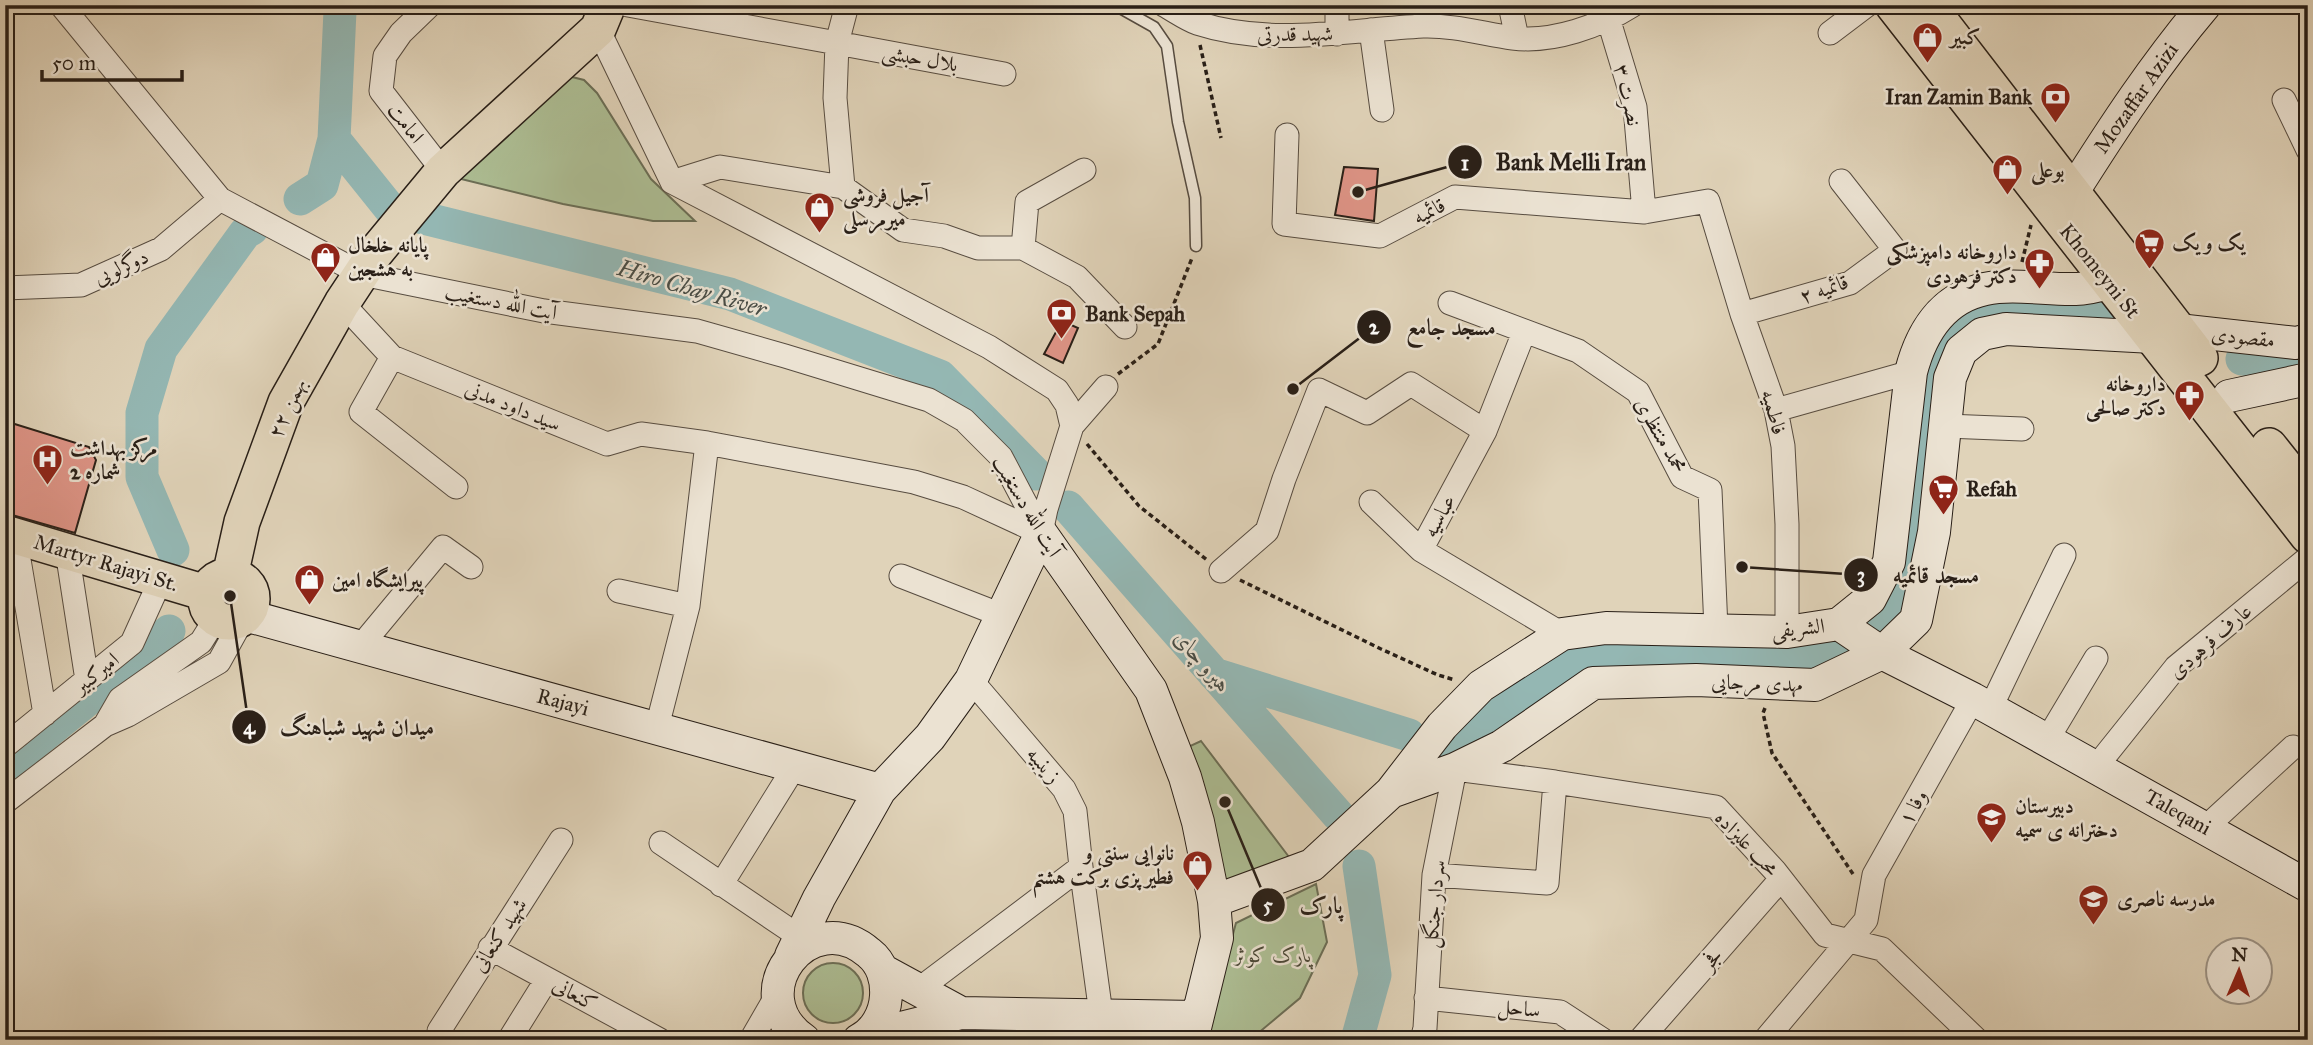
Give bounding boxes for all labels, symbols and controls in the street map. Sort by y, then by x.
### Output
street label: شهید قدرتی [1257,20,1333,49]
shop icon: کبیر [1910,20,1944,64]
place label: کبیر [1948,24,1981,50]
street label: Mozaffar Azizi [2088,37,2184,159]
scale bar [42,38,182,82]
street label: بلال حبشی [880,39,960,79]
text: 50 m [52,50,97,76]
street label: نصرت ۳ [1607,62,1648,129]
bank icon: Iran Zamin Bank [2038,80,2072,124]
place label: Iran Zamin Bank [1885,84,2033,110]
street label: امامت [382,98,430,148]
callout: Bank Melli Iran [1447,140,1660,184]
text: Bank Melli Iran [1496,148,1647,176]
text: 1 [1461,150,1469,176]
shop icon: بوعلی [1991,153,2025,197]
place label: بوعلی [2030,157,2064,186]
place label: آجیل فروشی میرمرسلی [842,182,931,235]
shop icon: آجیل فروشی میرمرسلی [803,190,837,234]
street label: قائمیه [1408,192,1450,230]
street label: Khomeyni St [2054,218,2146,324]
supermarket icon: یک و یک [2132,226,2166,270]
place label: یک و یک [2172,230,2247,256]
place label: پایانه خلخال به هشجین [348,232,430,282]
place label: داروخانه دامپزشکی دکتر فرهودی [1886,239,2017,290]
shop icon: پایانه خلخال به هشجین [308,240,342,284]
street label: دوگرلویی [89,242,153,292]
pharmacy icon: داروخانه دامپزشکی دکتر فرهودی [2023,247,2057,291]
water label: Hiro Chay River [613,253,771,323]
street label: قائمیه ۲ [1796,269,1852,309]
street label: آیت الله دستغیب [442,274,563,327]
bank icon: Bank Sepah [1045,297,1079,341]
place label: Bank Sepah [1085,301,1186,327]
callout: مسجد جامع [1357,305,1510,349]
text: مسجد جامع [1406,313,1496,349]
text: 2 [1369,314,1380,340]
street label: مقصودی [2210,321,2276,353]
place label: داروخانه دکتر صالحی [2086,371,2166,422]
street label: ۲۲ بهمن [262,374,313,442]
street label: سید داود مدنی [461,375,565,437]
pharmacy icon: داروخانه دکتر صالحی [2172,379,2206,423]
street label: فاطمیه [1756,387,1792,437]
street label: محمد منتظری [1629,393,1693,478]
place label: مرکز بهداشت شماره 2 [70,435,157,485]
hospital icon: مرکز بهداشت شماره 2 [30,443,64,487]
street label: آیت الله دستغیب [986,448,1072,564]
supermarket icon: Refah [1926,472,1960,516]
place label: Refah [1966,476,2017,502]
street label: عباسیه [1417,490,1461,542]
street label: Martyr Rajayi St. [31,529,181,597]
callout: مسجد قائمیه [1843,553,1993,597]
text: مسجد قائمیه [1893,561,1979,589]
text: 3 [1857,562,1865,588]
shop icon: پیرایشگاه امین [292,563,326,607]
place label: پیرایشگاه امین [332,566,425,595]
street label: عارف فرهودی [2163,598,2257,684]
street label: الشریفی [1770,613,1826,645]
water label: هیرو چای [1167,624,1238,699]
street label: امیرکبیر [66,647,124,701]
street label: مهدی مرجایی [1711,668,1803,700]
street label: Rajayi [534,683,592,721]
callout: میدان شهید شباهنگ [231,705,449,749]
text: میدان شهید شباهنگ [280,712,434,742]
text: 4 [243,714,256,740]
street label: زینبیه [1021,741,1067,789]
street label: Taleqani [2140,783,2216,841]
street label: وفا ۱ [1893,785,1933,829]
place label: دبیرستان دخترانه ی سمیه [2015,793,2118,843]
school or university icon: دبیرستان دخترانه ی سمیه [1975,801,2009,845]
street label: محب علیزاده [1709,805,1785,882]
place label: نانوایی سنتی و فطیر پزی برکت هشتم [1032,840,1174,898]
shop icon: نانوایی سنتی و فطیر پزی برکت هشتم [1180,848,1214,892]
street label: سردار جنگل [1417,859,1453,949]
school or university icon: مدرسه ناصری [2077,882,2111,926]
callout: پارک [1250,883,1357,927]
place label: مدرسه ناصری [2117,886,2216,913]
text: پارک [1299,891,1344,922]
text: 5 [1263,892,1273,918]
street label: شهید کنعانی [465,893,533,978]
north arrow [2204,936,2274,1006]
park label: پارک کوثر [1232,942,1314,970]
street label: فجر [1693,943,1728,977]
text: N [2231,943,2248,966]
street label: کنعانی [548,971,602,1017]
street label: ساحل [1496,993,1542,1025]

